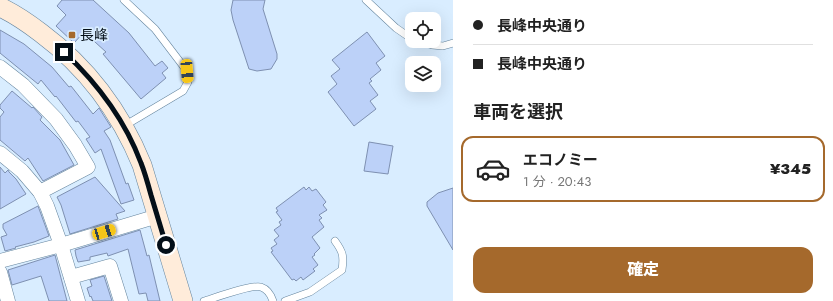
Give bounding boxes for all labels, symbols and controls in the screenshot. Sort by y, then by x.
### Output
map controls [405,12,441,92]
button: locate [405,12,441,48]
text: 長峰中央通り [497,15,587,37]
place label: 長峰 [80,25,108,45]
marker: 長峰 [67,30,77,40]
route end [55,43,73,61]
text: 長峰中央通り [497,53,587,75]
button: layers [405,56,441,92]
car [180,59,194,83]
text: 車両を選択 [473,99,563,125]
text: エコノミー [523,149,598,171]
icon: car [475,151,511,187]
text: ¥345 [770,158,811,180]
text: 1 分 · 20:43 [523,172,591,191]
car [91,223,117,241]
route start [157,236,175,254]
button: 確定 [473,247,813,293]

